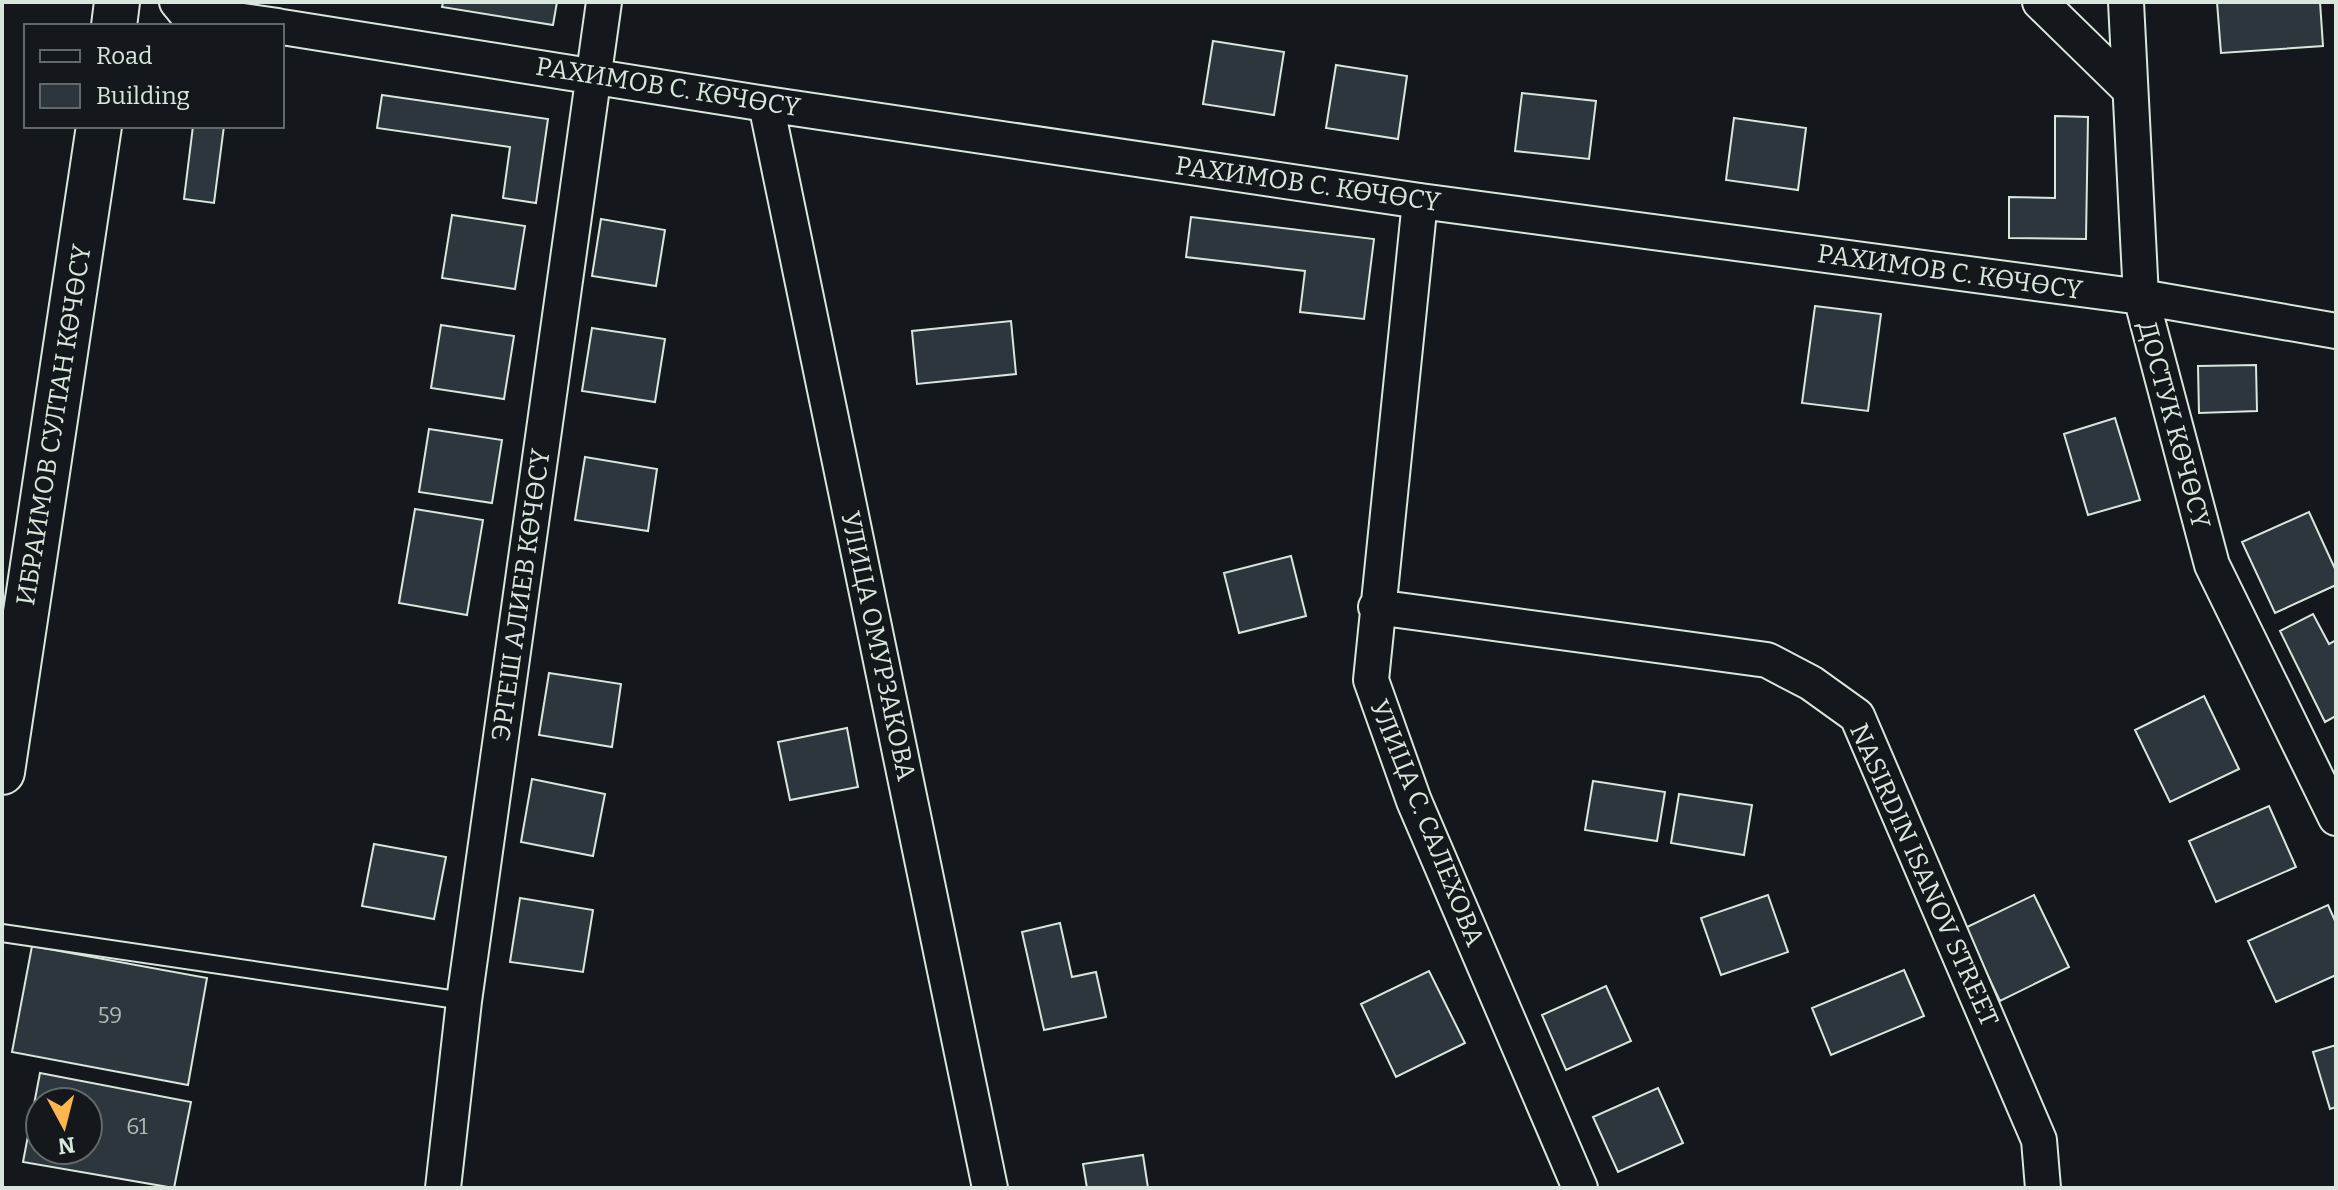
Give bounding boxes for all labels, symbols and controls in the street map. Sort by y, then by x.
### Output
legend [24,24,284,128]
text: Road [96,42,152,70]
street label: РАХИМОВ С. КӨЧӨСҮ [534,51,803,123]
text: Building [96,82,190,110]
street label: РАХИМОВ С. КӨЧӨСҮ [1174,150,1443,218]
street label: РАХИМОВ С. КӨЧӨСҮ [1816,238,2085,306]
street label: ИБРАИМОВ СУЛТАН КӨЧӨСҮ [10,242,98,608]
street label: ДОСТУК КӨЧӨСҮ [2131,318,2217,532]
street label: ЭРГЕШ АЛИЕВ КӨЧӨСҮ [485,447,557,743]
street label: УЛИЦА ОМУРЗАКОВА [834,509,922,784]
street label: УЛИЦА С. САЛЕХОВА [1363,695,1491,951]
street label: NASIRDIN ISANOV STREET [1843,719,2005,1031]
house number: 59 [98,1002,122,1029]
north arrow [24,1086,104,1166]
house number: 61 [126,1113,148,1140]
text: N [56,1131,76,1160]

